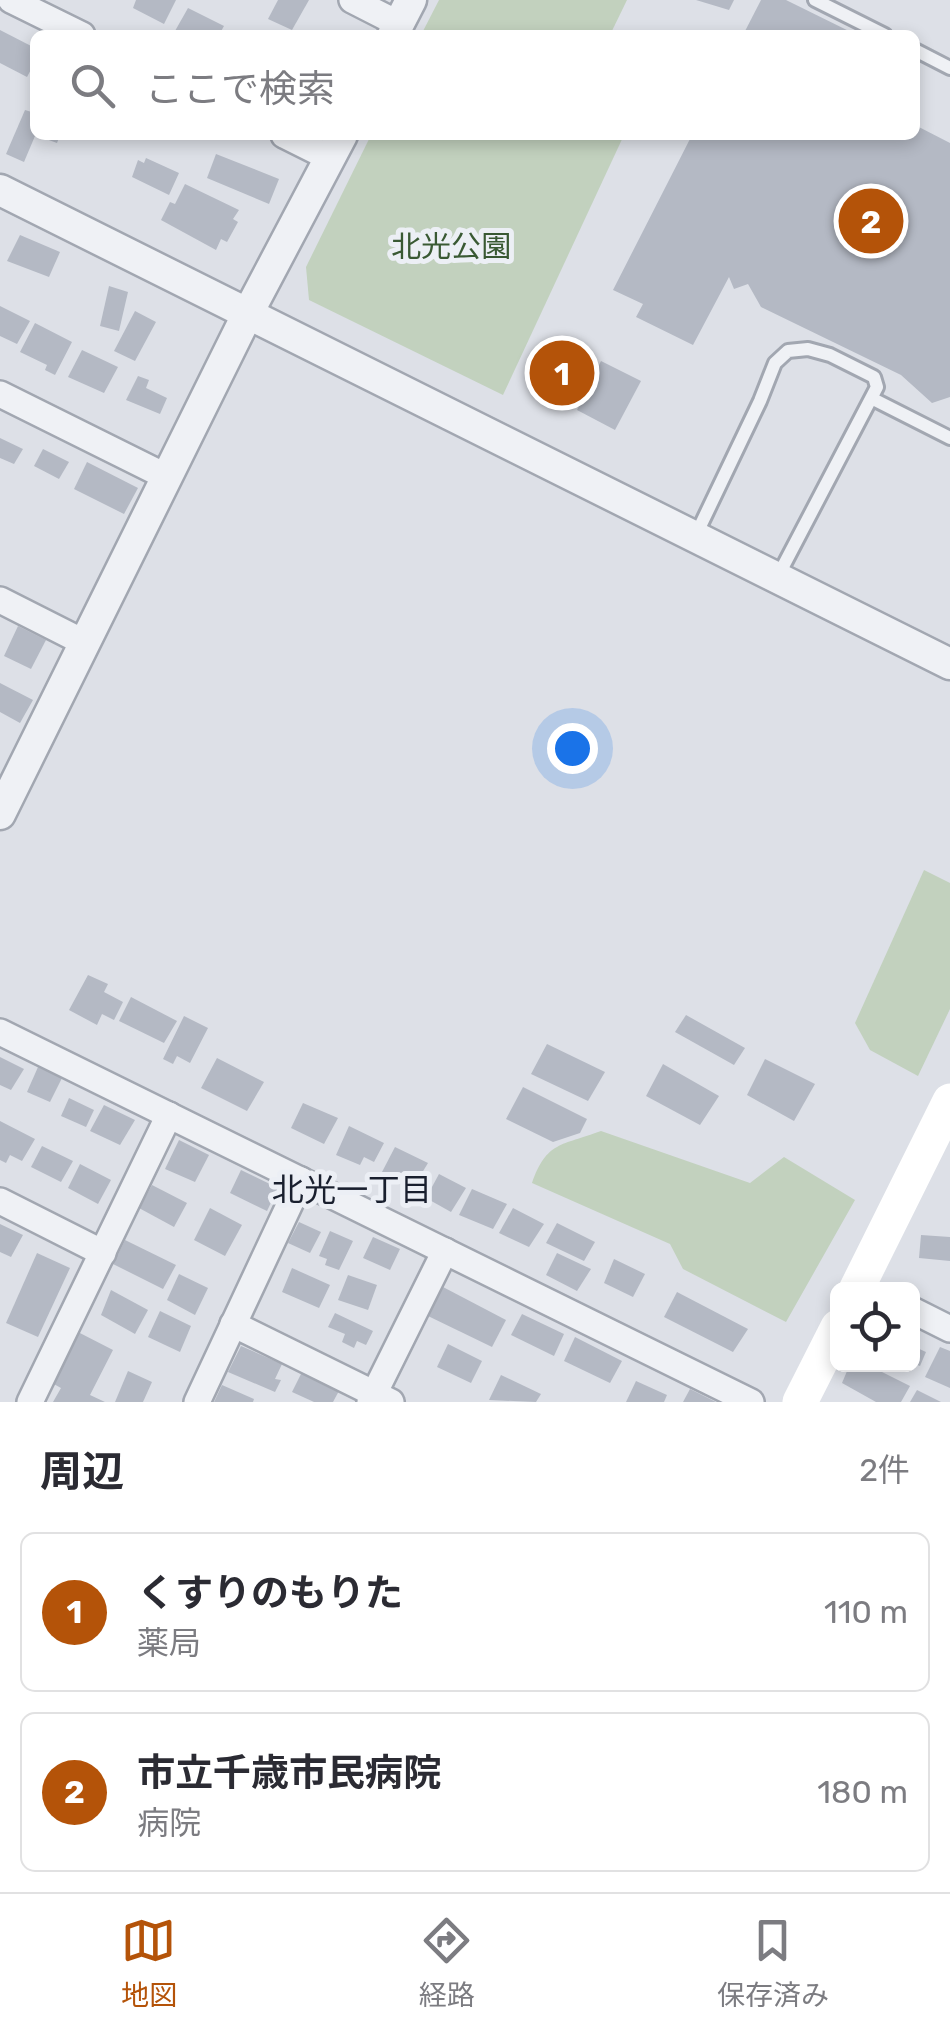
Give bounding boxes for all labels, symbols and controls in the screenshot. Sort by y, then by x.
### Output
search box [30,30,920,140]
icon: search [65,58,120,113]
text: ここで検索 [145,66,335,112]
pin: 2 [838,184,904,258]
park label: 北光公園 [391,229,511,265]
pin: 1 [530,336,594,410]
your location [547,723,598,774]
district label: 北光一丁目 [272,1171,432,1209]
map controls [830,1282,920,1372]
button: locate [830,1282,920,1372]
text: 周辺 [40,1447,124,1497]
text: 2件 [859,1451,910,1489]
text: くすりのもりた [137,1570,403,1616]
text: 1 [67,1593,82,1631]
text: 110 m [824,1593,908,1631]
text: 薬局 [137,1624,201,1662]
text: 市立千歳市民病院 [137,1750,441,1796]
text: 2 [64,1773,85,1811]
text: 180 m [817,1773,908,1811]
text: 病院 [137,1804,201,1842]
tab: 地図 [121,1913,177,2013]
tab: 経路 [419,1913,475,2013]
tab: 保存済み [717,1913,829,2013]

